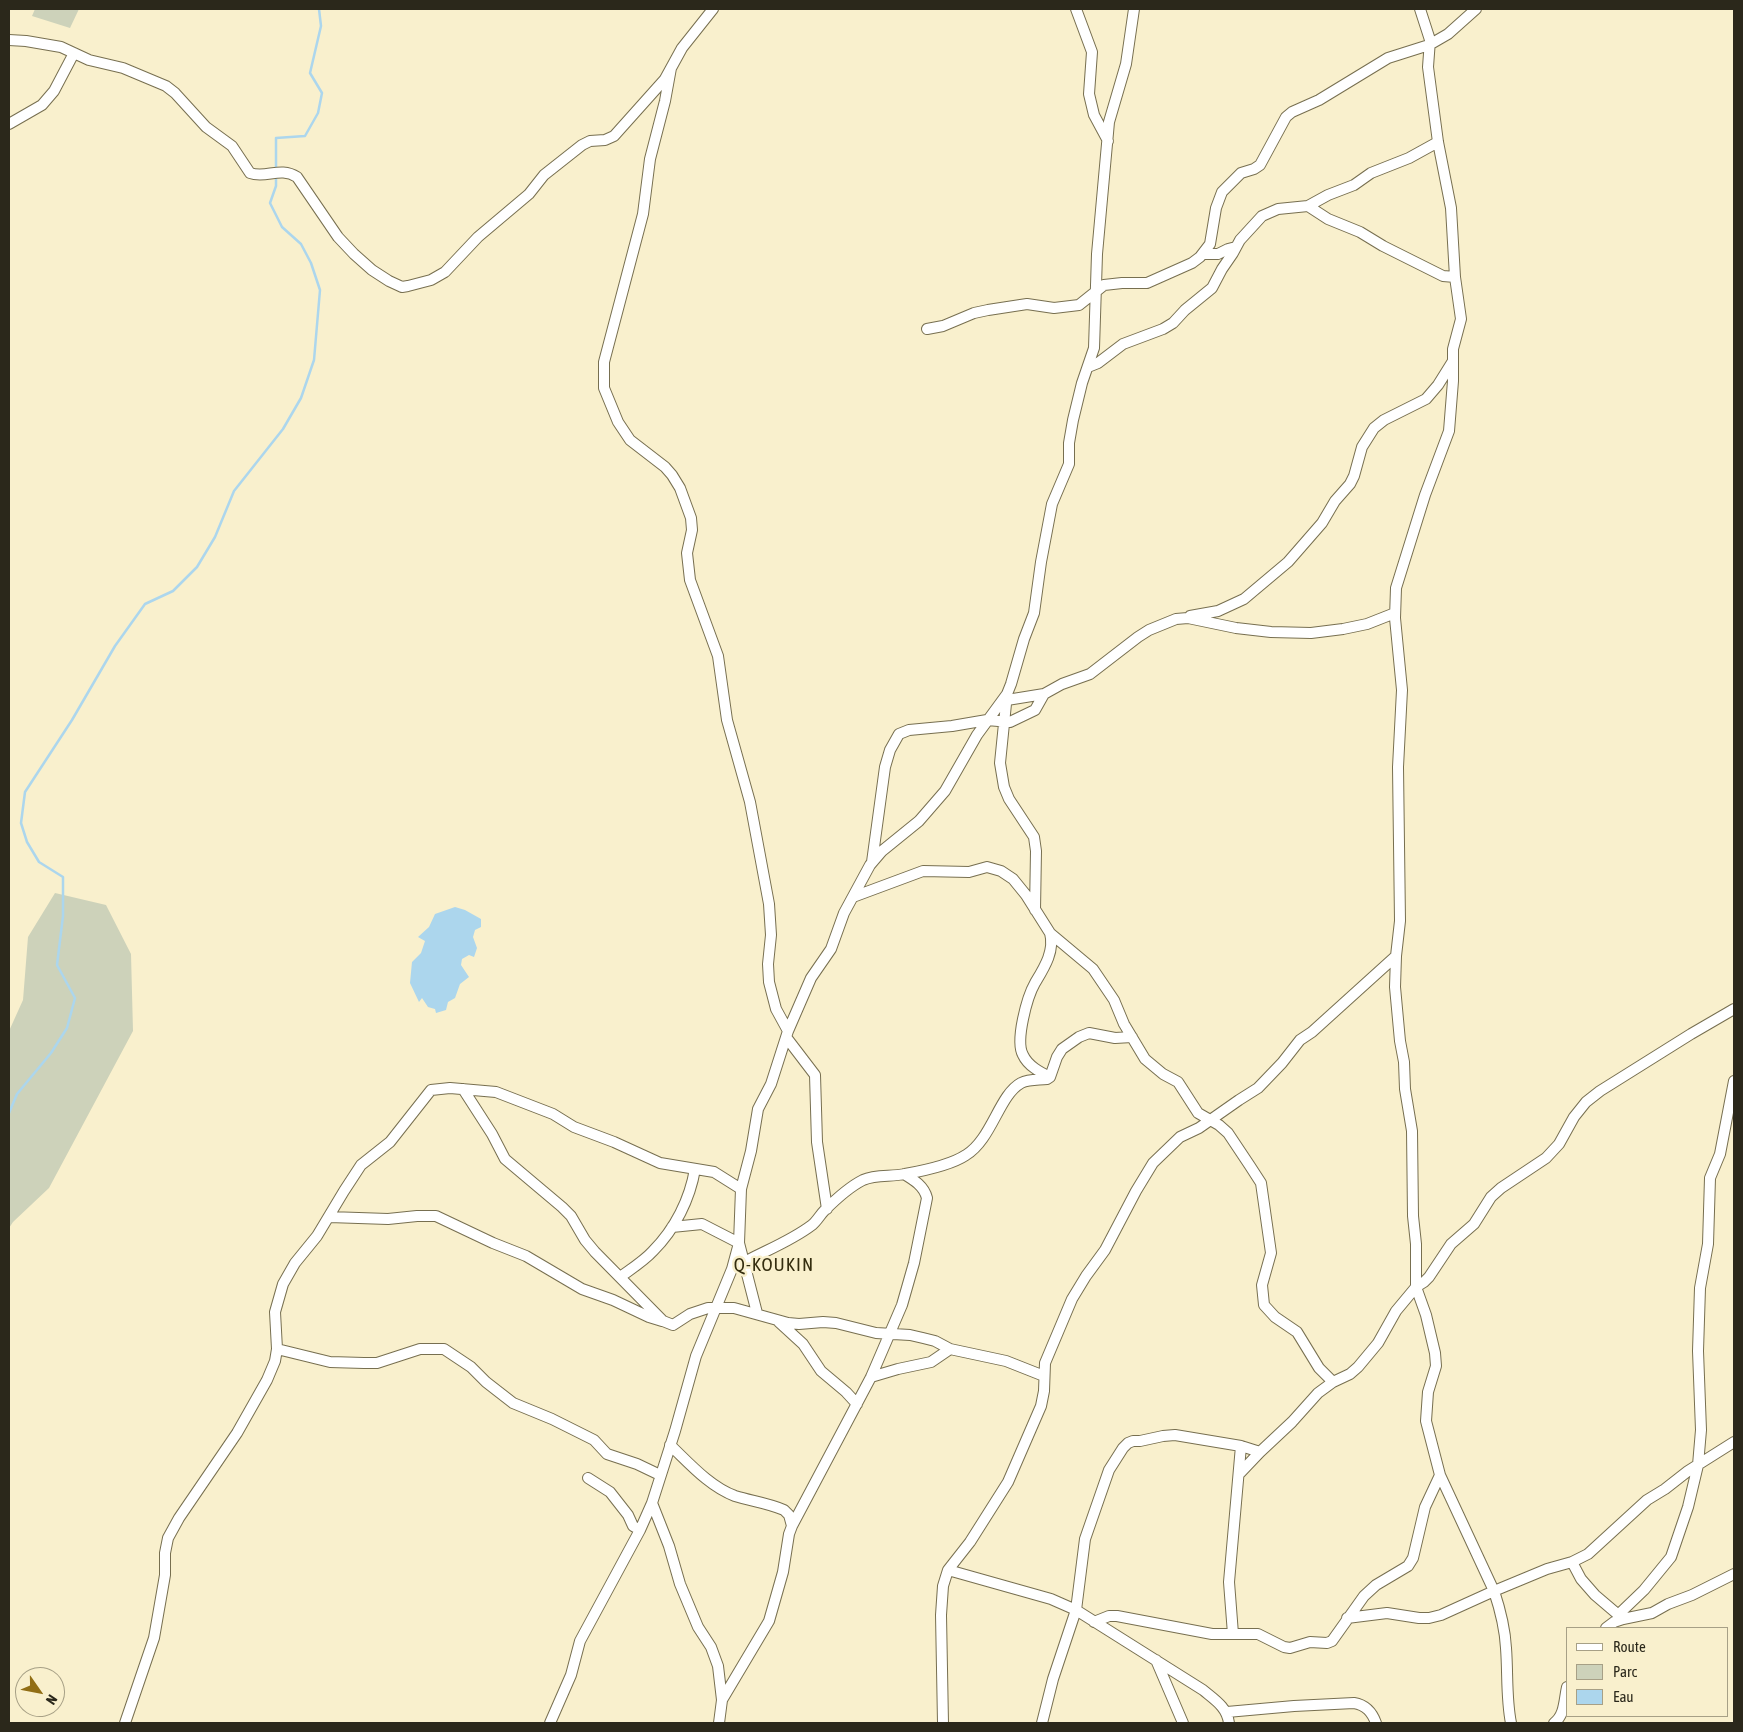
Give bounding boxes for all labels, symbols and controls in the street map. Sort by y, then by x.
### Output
district label: Q-KOUKIN [733,1254,815,1276]
legend [1566,1627,1728,1717]
text: Route [1613,1638,1646,1655]
text: Parc [1613,1663,1637,1680]
north arrow [15,1667,65,1717]
text: Eau [1613,1688,1634,1705]
text: N [43,1692,61,1707]

